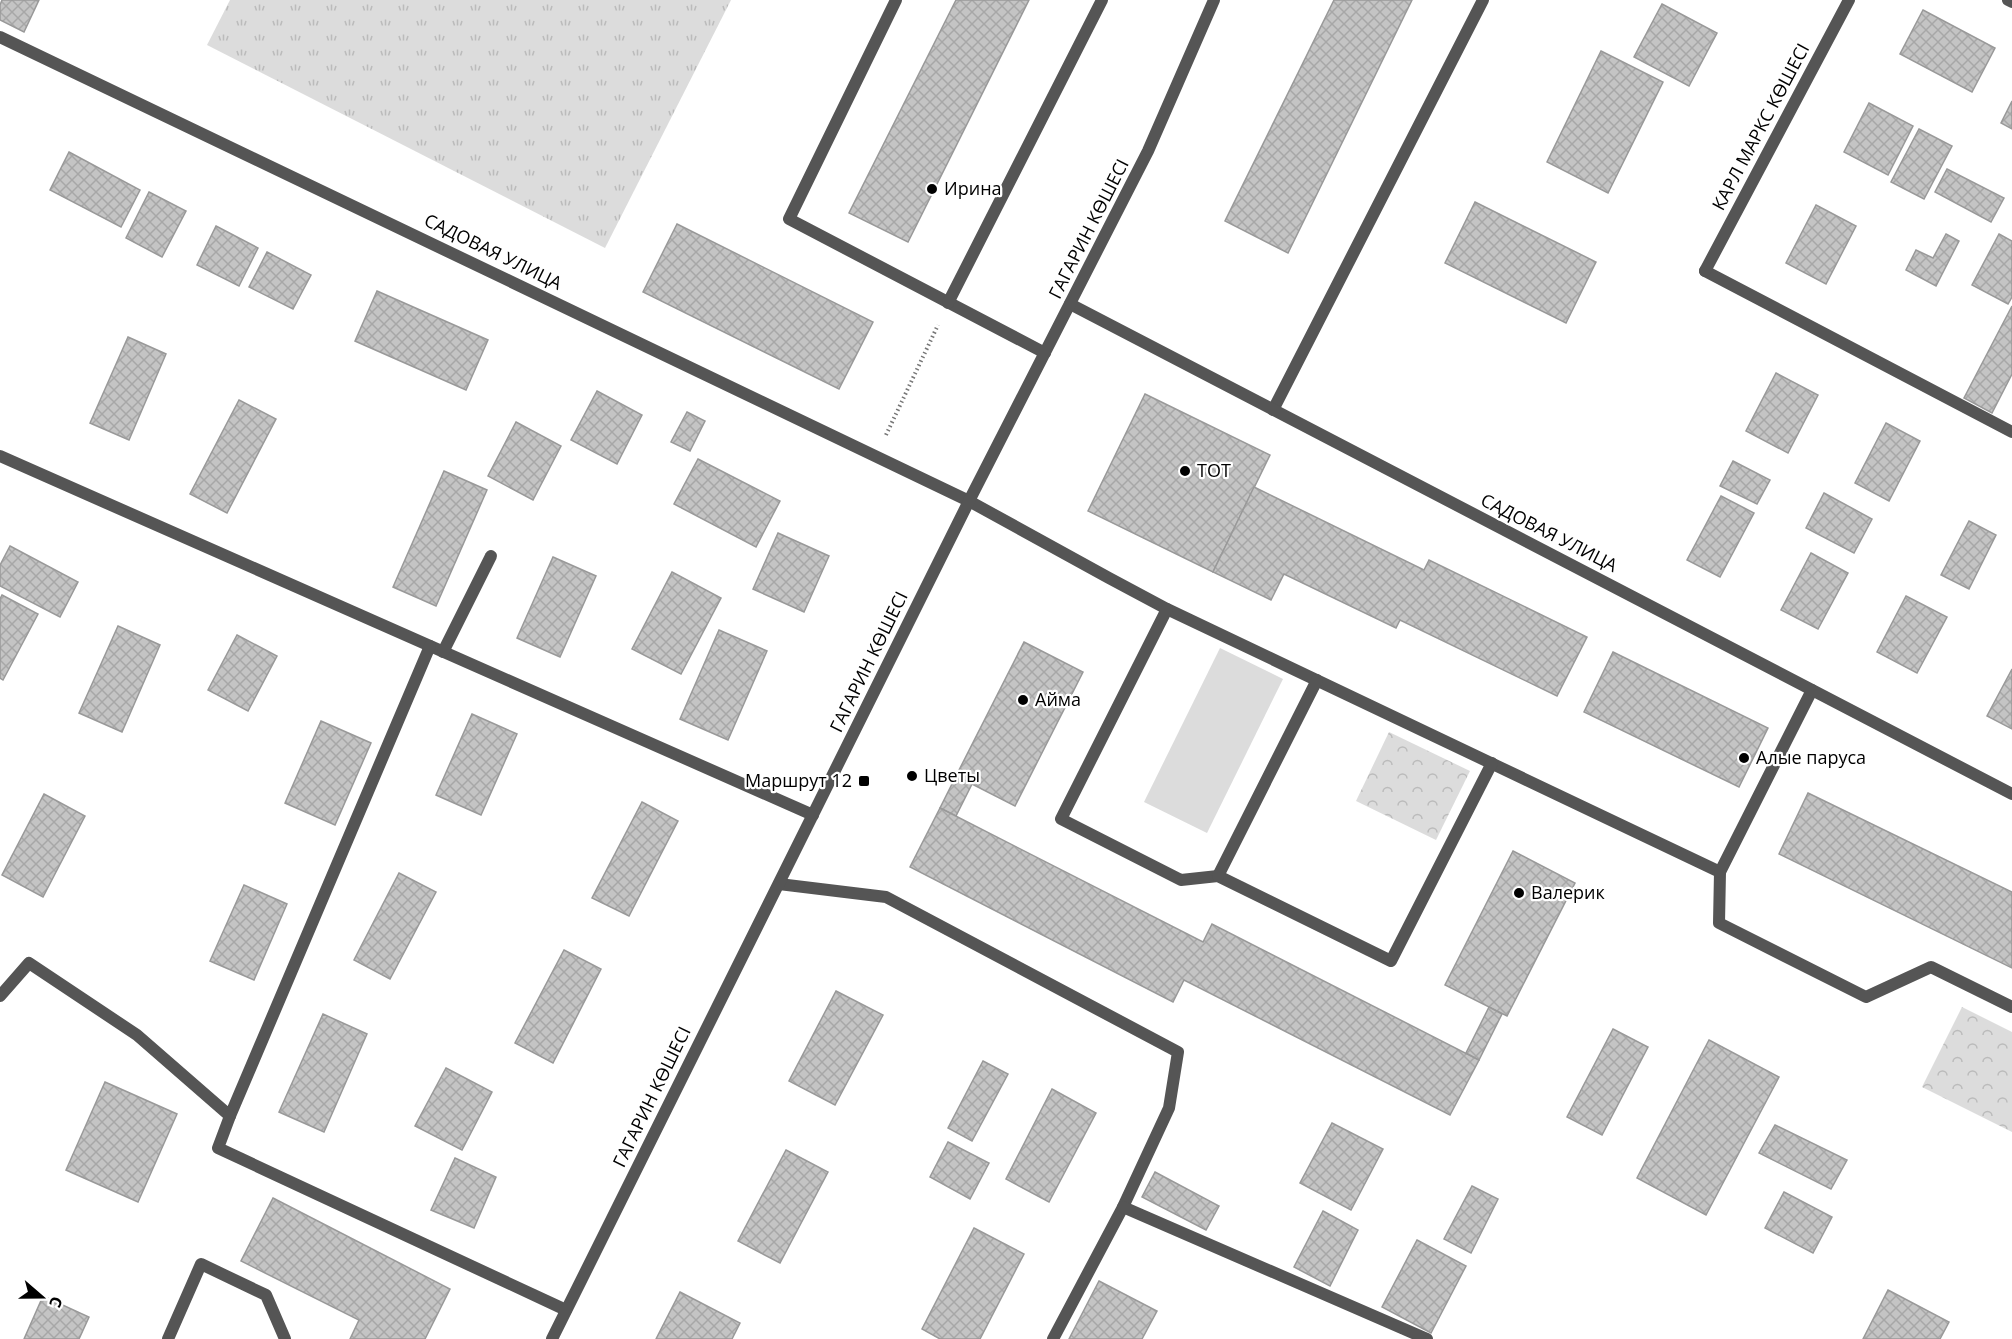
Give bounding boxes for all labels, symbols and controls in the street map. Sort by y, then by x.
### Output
street label: КАРЛ МАРКС КӨШЕСІ [1706,39,1814,214]
street label: ГАГАРИН КӨШЕСІ [1042,155,1134,303]
place label: Ирина [944,176,1002,200]
marker: Ирина [925,182,939,196]
street label: САДОВАЯ УЛИЦА [421,207,567,295]
place label: ТОТ [1197,458,1231,482]
marker: ТОТ [1178,464,1192,478]
street label: САДОВАЯ УЛИЦА [1477,487,1622,577]
street label: ГАГАРИН КӨШЕСІ [824,587,913,736]
place label: Айма [1035,687,1081,711]
marker: Айма [1016,693,1030,707]
place label: Алые паруса [1756,745,1866,769]
marker: Алые паруса [1737,751,1751,765]
place label: Цветы [924,763,980,787]
place label: Маршрут 12 [745,768,852,792]
marker: Цветы [905,769,919,783]
marker: Маршрут 12 [857,774,871,788]
place label: Валерик [1531,880,1605,904]
marker: Валерик [1512,886,1526,900]
street label: ГАГАРИН КӨШЕСІ [607,1022,696,1171]
north arrow [12,1267,72,1327]
text: С [44,1294,68,1311]

